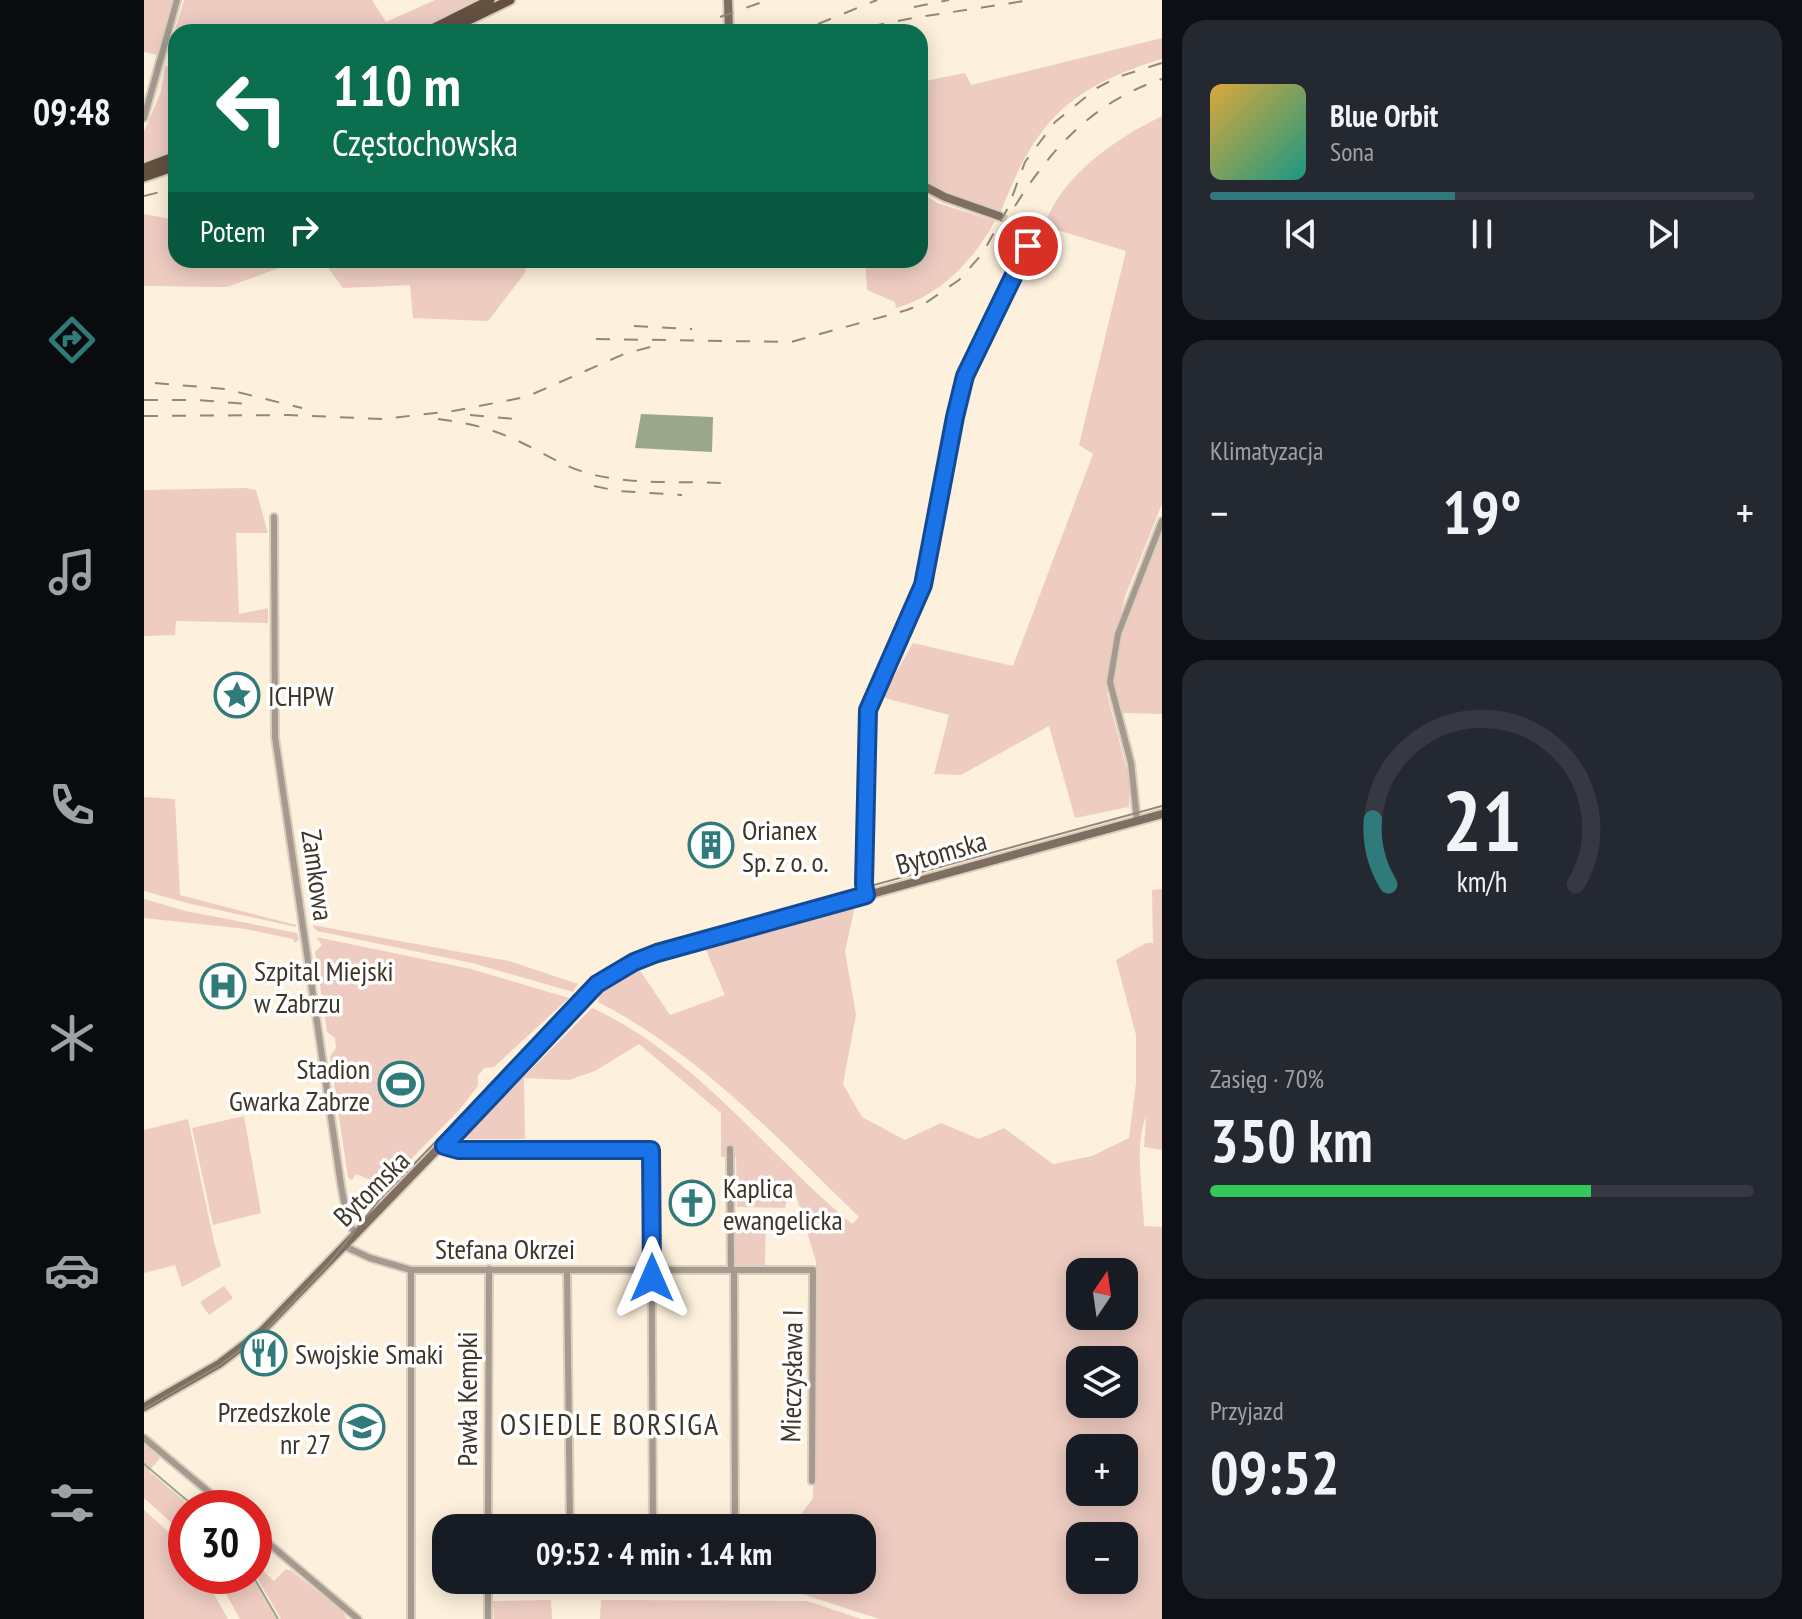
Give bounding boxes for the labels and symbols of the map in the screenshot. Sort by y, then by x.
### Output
pin [994,212,1062,280]
place icon: ICHPW [213,671,261,719]
place label: ICHPW [268,677,334,714]
place label: Orianex Sp. z o. o. [742,811,829,880]
building icon: Orianex Sp. z o. o. [687,821,735,869]
street label: Bytomska [891,821,991,883]
street label: Zamkowa [293,827,343,923]
place label: Szpital Miejski w Zabrzu [254,952,394,1021]
hospital icon: Szpital Miejski w Zabrzu [199,962,247,1010]
place label: Stadion Gwarka Zabrze [229,1050,370,1119]
sports icon: Stadion Gwarka Zabrze [377,1060,425,1108]
street label: Bytomska [325,1142,417,1234]
place label: Kaplica ewangelicka [723,1169,843,1238]
church icon: Kaplica ewangelicka [668,1179,716,1227]
street label: Stefana Okrzei [435,1230,575,1267]
position arrow [610,1236,694,1320]
north arrow [1066,1258,1138,1330]
street label: Mieczysława I [771,1309,811,1443]
restaurant icon: Swojskie Smaki [240,1329,288,1377]
street label: Pawła Kempki [448,1332,485,1466]
place label: Swojskie Smaki [295,1335,444,1372]
place label: Przedszkole nr 27 [218,1393,331,1462]
school or university icon: Przedszkole nr 27 [338,1403,386,1451]
district label: OSIEDLE BORSIGA [500,1404,720,1443]
speed limit sign: 30 [168,1490,272,1594]

